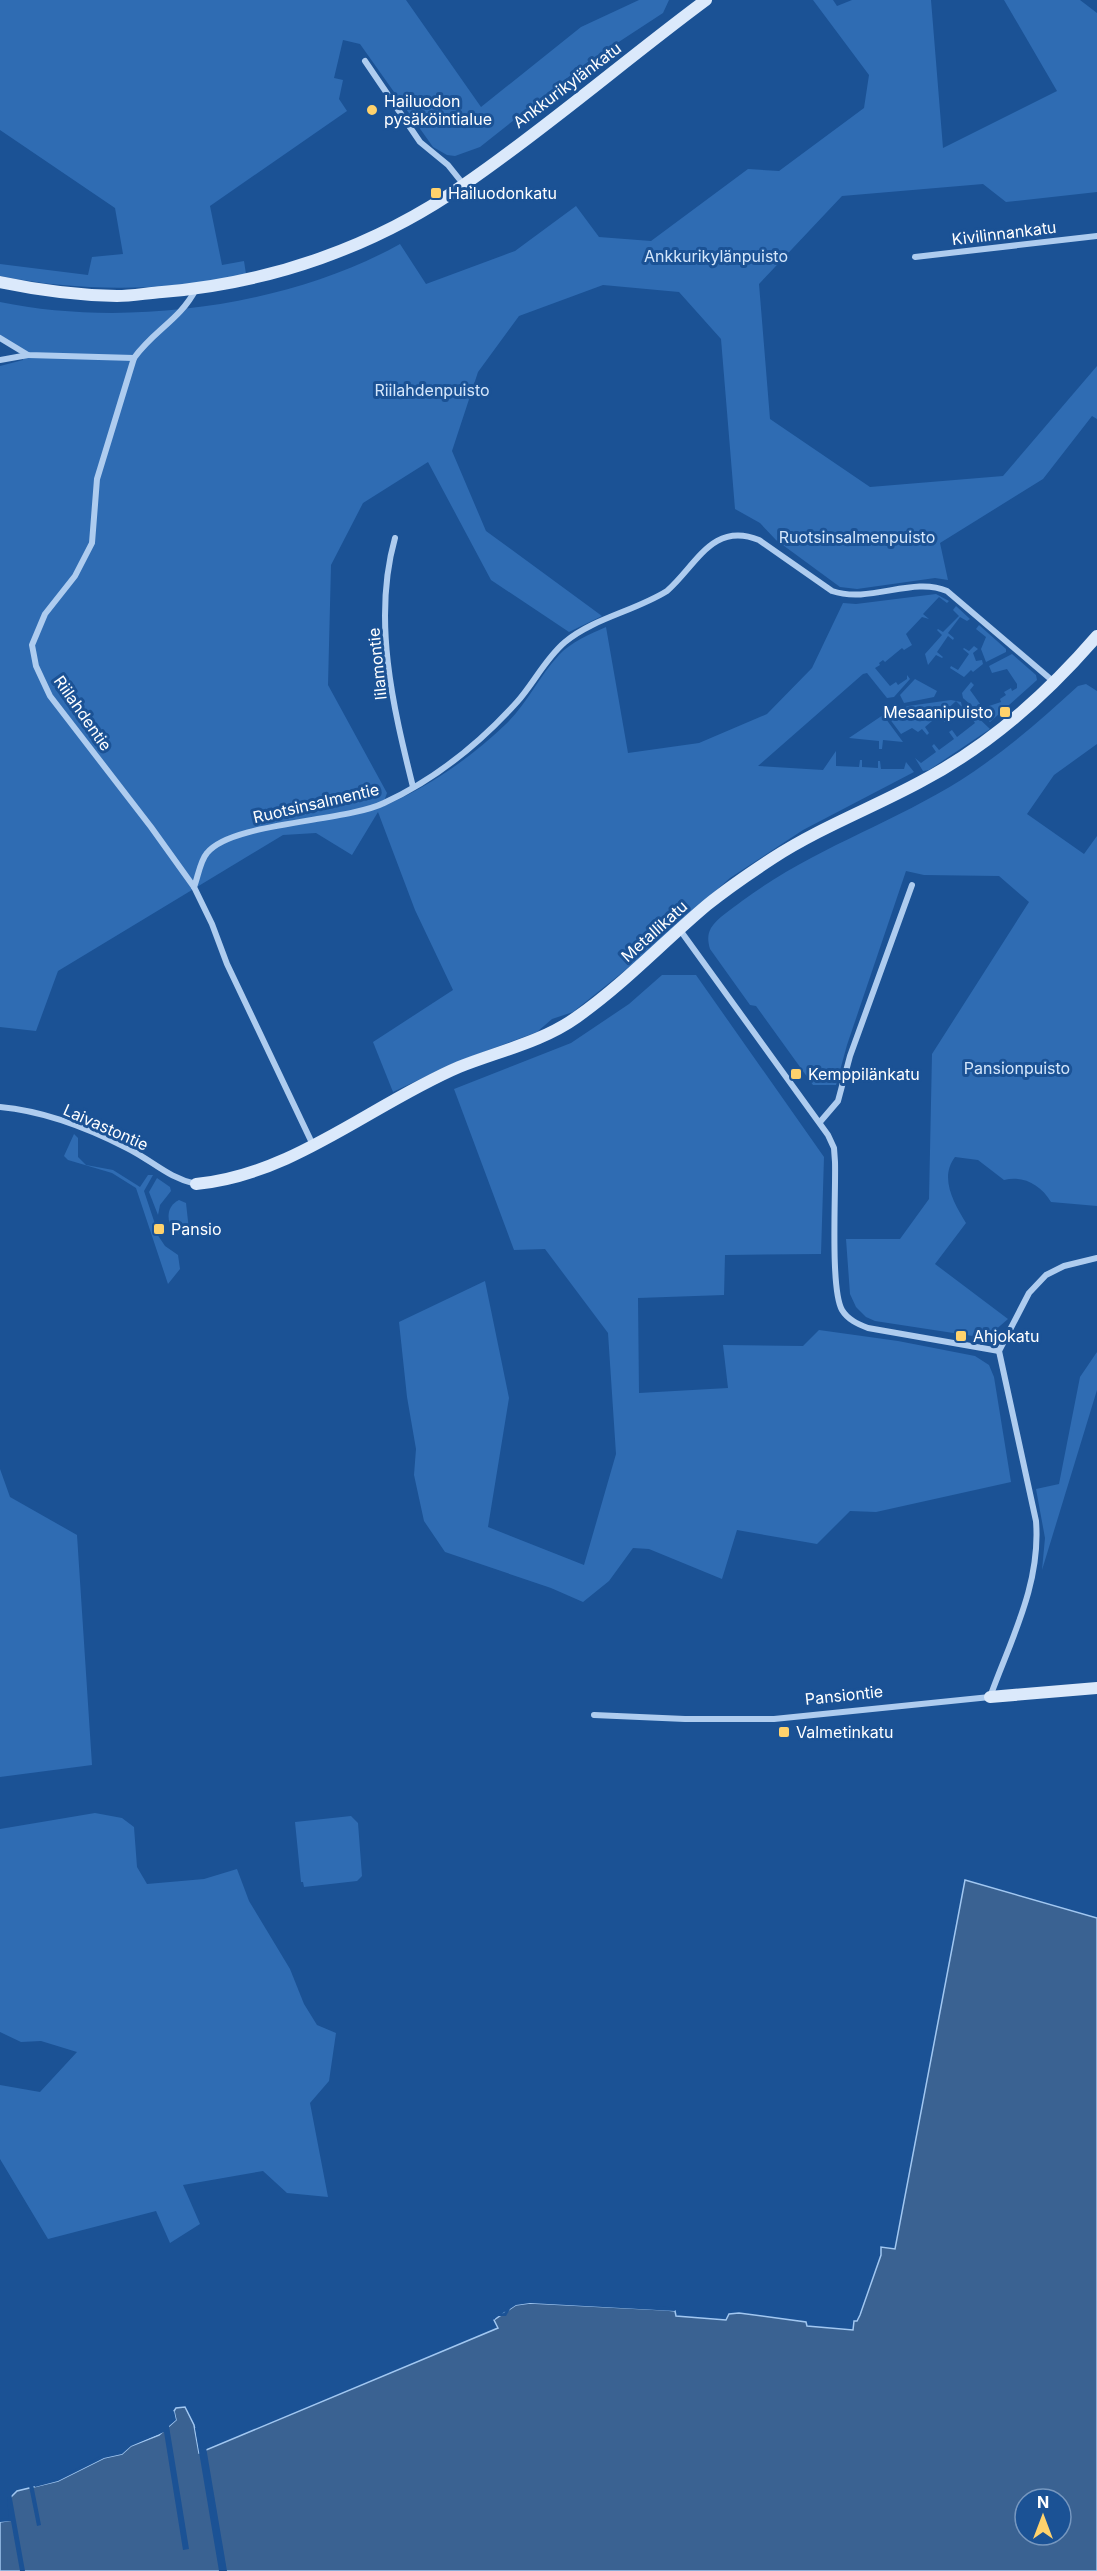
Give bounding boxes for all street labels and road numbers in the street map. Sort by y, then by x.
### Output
street label: Ankkurikylänkatu [509,38,625,132]
street label: Kivilinnankatu [951,217,1057,249]
street label: Iilamontie [363,627,391,701]
street label: Riilahdentie [50,671,116,755]
street label: Ruotsinsalmentie [251,779,381,827]
street label: Metallikatu [617,896,691,966]
street label: Laivastontie [60,1099,152,1155]
street label: Pansiontie [804,1681,884,1709]

